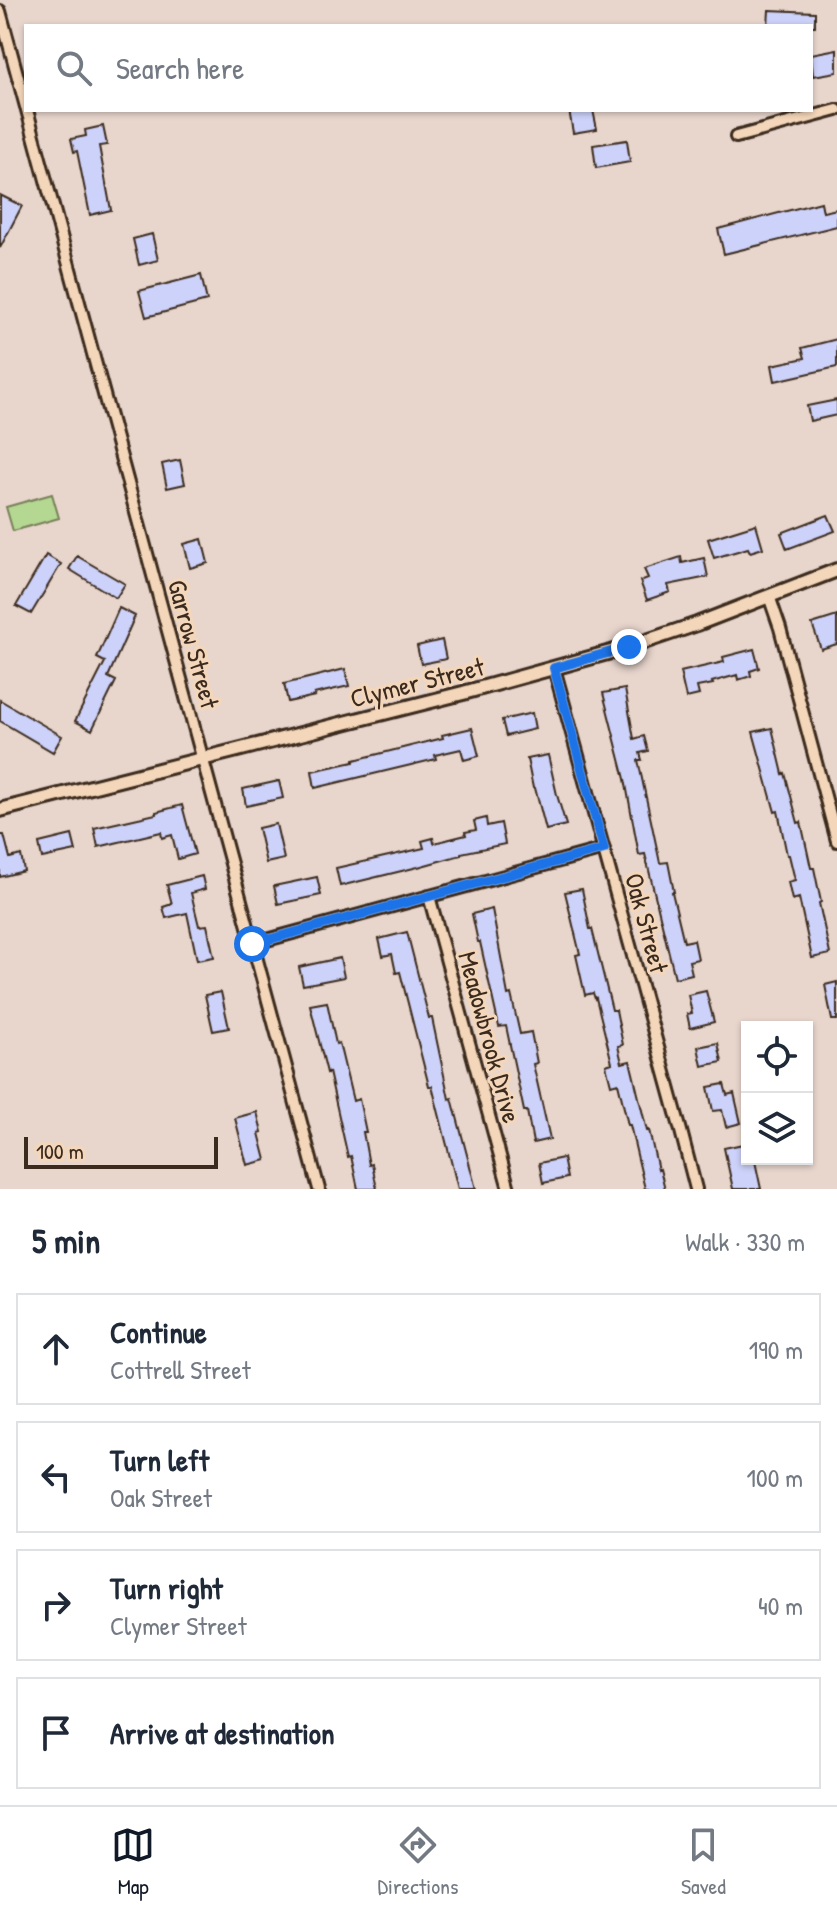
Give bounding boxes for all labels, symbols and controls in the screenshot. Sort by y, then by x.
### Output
search box [24,24,813,112]
icon: search [52,46,96,90]
text: Search here [116,48,244,88]
street label: Garrow Street [160,576,228,713]
route end [611,629,647,665]
street label: Clymer Street [346,648,489,716]
street label: Oak Street [617,869,677,978]
route start [234,926,270,962]
street label: Meadowbrook Drive [450,947,530,1127]
map controls [741,1021,813,1165]
button: locate [741,1021,813,1093]
button: layers [741,1093,813,1165]
scale bar [24,1133,218,1169]
text: 100 m [36,1136,84,1166]
text: 5 min [32,1218,100,1264]
text: Walk · 330 m [685,1224,805,1259]
text: Continue [110,1312,207,1352]
icon: ahead [34,1327,78,1371]
text: 190 m [749,1332,803,1367]
text: Cottrell Street [110,1352,251,1387]
text: Turn left [110,1440,209,1480]
icon: left [34,1455,78,1499]
text: 100 m [747,1460,803,1495]
text: Oak Street [110,1480,212,1515]
text: Turn right [110,1568,223,1608]
icon: right [34,1583,78,1627]
text: 40 m [758,1588,803,1623]
text: Clymer Street [110,1608,247,1643]
icon: arrive [34,1711,78,1755]
text: Arrive at destination [110,1713,335,1753]
tab: Map [111,1823,155,1901]
tab: Directions [378,1823,459,1901]
tab: Saved [681,1823,726,1901]

